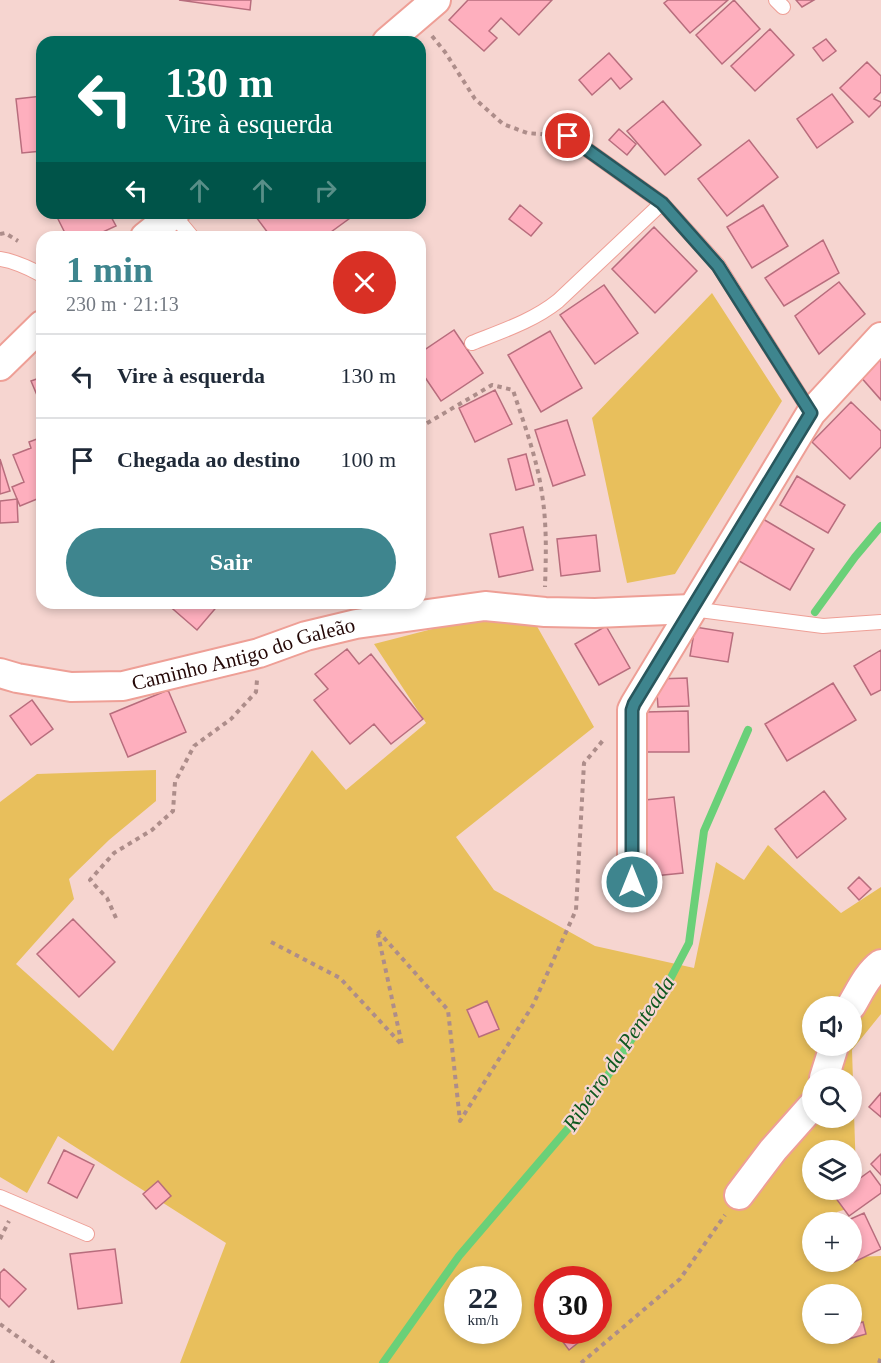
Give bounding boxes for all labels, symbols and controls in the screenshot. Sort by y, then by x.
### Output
icon: left [66,60,144,138]
text: 130 m [165,60,274,106]
text: Vire à esquerda [165,109,333,139]
pin [542,110,593,161]
icon: arrive [551,119,584,152]
icon: left [120,174,153,207]
icon: ahead [183,174,216,207]
icon: ahead [246,174,279,207]
icon: right [309,174,342,207]
text: 1 min [66,250,153,290]
button: close [333,251,396,314]
text: 230 m · 21:13 [66,293,179,315]
icon: left [66,360,99,393]
text: Vire à esquerda [117,363,265,388]
text: 130 m [340,363,396,388]
icon: arrive [66,444,99,477]
text: Chegada ao destino [117,447,300,472]
text: 100 m [340,447,396,472]
button: Sair [66,528,396,597]
street label: Caminho Antigo do Galeão [129,613,357,695]
position arrow [600,850,664,914]
water label: Ribeiro da Penteada [557,971,679,1136]
map controls [802,996,862,1344]
button: sound [802,996,862,1056]
button: search [802,1068,862,1128]
button: layers [802,1140,862,1200]
button: + [802,1212,862,1272]
speed limit sign: 30 [534,1266,612,1344]
text: 22 [468,1281,498,1314]
button: − [802,1284,862,1344]
text: km/h [468,1312,498,1328]

